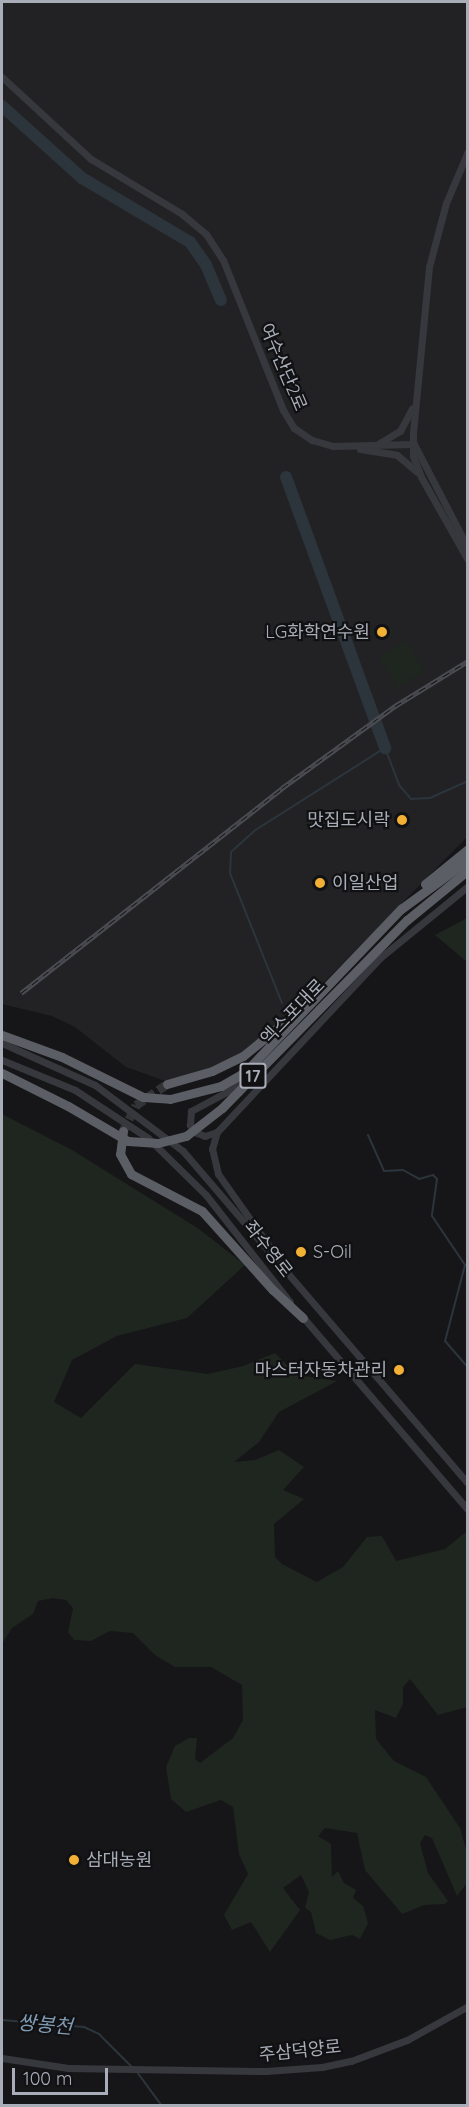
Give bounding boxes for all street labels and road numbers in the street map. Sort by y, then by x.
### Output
street label: 여수산단2로 [255,320,311,414]
street label: 엑스포대로 [256,975,330,1049]
road number: 17 [238,1063,268,1089]
street label: 좌수영로 [239,1216,297,1282]
street label: 주삼덕양로 [258,2036,342,2066]

